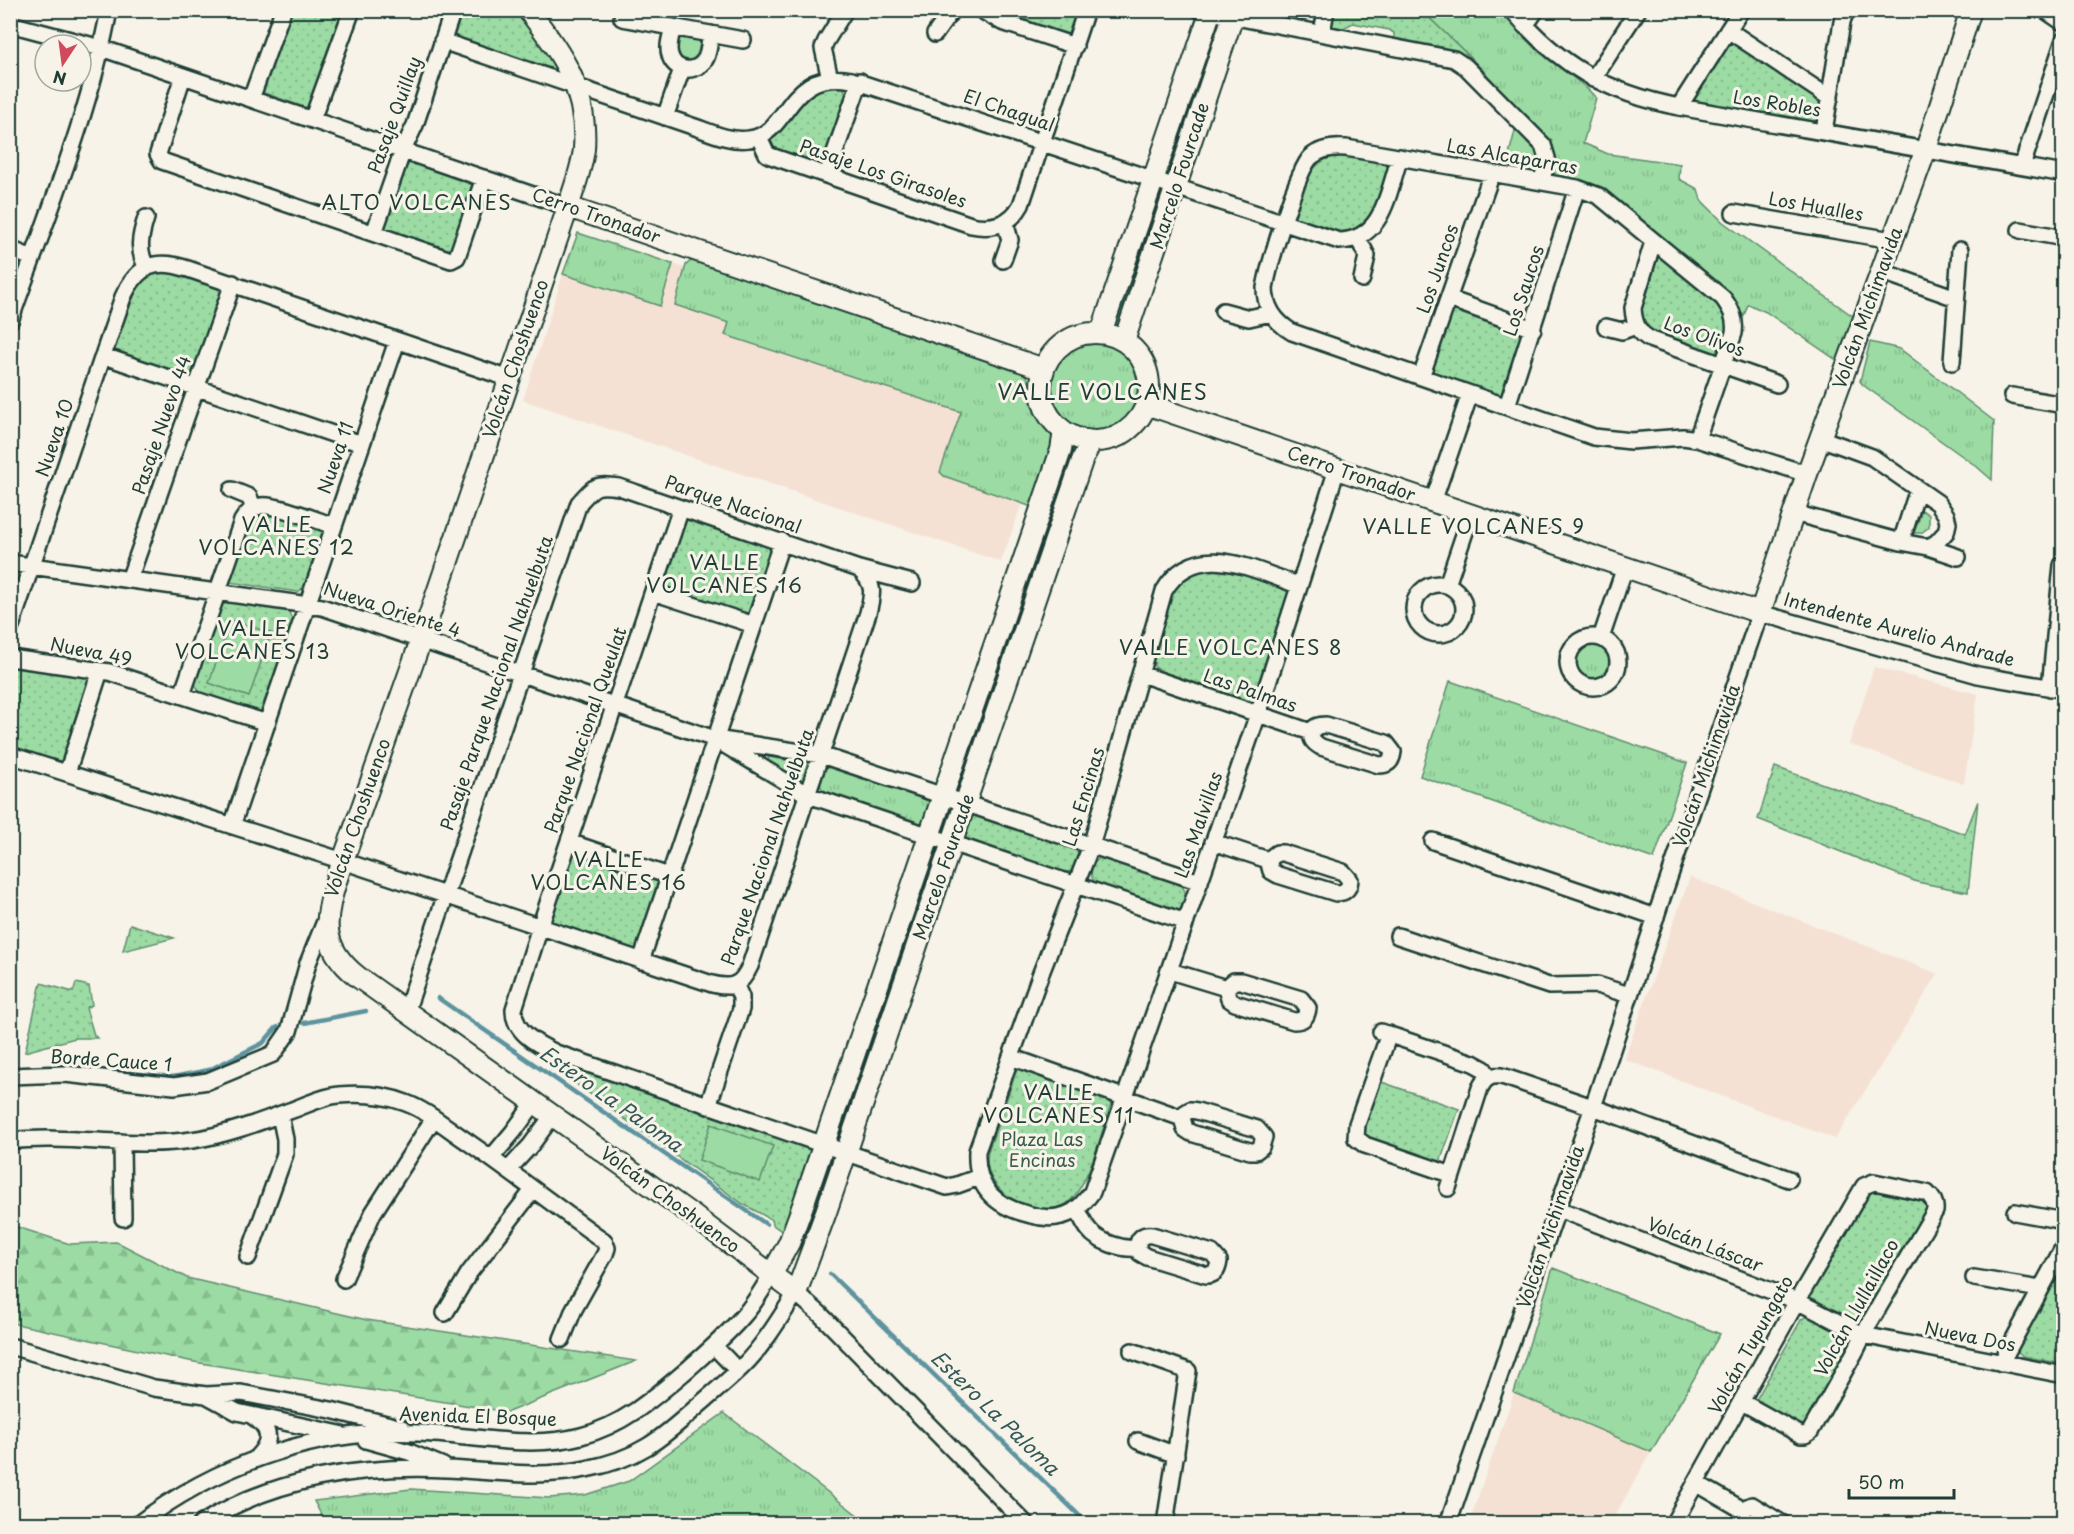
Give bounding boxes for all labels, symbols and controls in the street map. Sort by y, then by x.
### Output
north arrow [33,33,93,93]
street label: Pasaje Quillay [360,52,427,177]
text: N [51,65,68,92]
street label: El Chagual [960,81,1059,138]
street label: Los Robles [1731,82,1823,123]
street label: Marcelo Fourcade [1142,99,1215,252]
street label: Pasaje Los Girasoles [796,131,971,214]
street label: Las Alcaparras [1445,131,1580,180]
street label: Cerro Tronador [529,180,665,249]
street label: Los Hualles [1767,184,1866,227]
district label: ALTO VOLCANES [322,187,512,217]
street label: Los Juncos [1409,220,1464,317]
street label: Volcán Michimavida [1825,222,1909,392]
street label: Los Saucos [1495,242,1550,339]
street label: Volcán Choshuenco [475,275,554,442]
street label: Los Olivos [1660,309,1749,363]
street label: Pasaje Nuevo 44 [124,351,197,498]
district label: VALLE VOLCANES [998,375,1208,407]
street label: Nueva 10 [28,395,80,480]
street label: Nueva 11 [310,418,359,497]
street label: Cerro Tronador [1284,438,1420,507]
street label: Parque Nacional [662,468,805,540]
district label: VALLE VOLCANES 12 [199,509,355,562]
district label: VALLE VOLCANES 9 [1363,511,1586,541]
street label: Pasaje Parque Nacional Nahuelbuta [432,531,559,834]
district label: VALLE VOLCANES 16 [647,547,803,600]
street label: Nueva Oriente 4 [320,574,464,643]
street label: Intendente Aurelio Andrade [1781,585,2018,672]
district label: VALLE VOLCANES 13 [175,613,331,666]
street label: Parque Nacional Queulat [537,623,633,836]
street label: Nueva 49 [48,629,134,672]
district label: VALLE VOLCANES 8 [1119,632,1343,662]
street label: Las Palmas [1200,661,1301,718]
street label: Volcán Michimavida [1665,680,1746,851]
street label: Parque Nacional Nahuelbuta [713,724,820,969]
street label: Volcán Choshuenco [317,734,396,901]
street label: Las Encinas [1055,744,1110,849]
street label: Las Malvillas [1167,768,1228,881]
street label: Marcelo Fourcade [905,790,980,943]
district label: VALLE VOLCANES 16 [531,844,687,897]
water label: Estero La Paloma [534,1038,690,1159]
street label: Borde Cauce 1 [49,1042,173,1077]
district label: VALLE VOLCANES 11 [983,1077,1135,1130]
park label: Plaza Las Encinas [1001,1125,1083,1173]
street label: Volcán Choshuenco [596,1139,746,1259]
street label: Volcán Michimavida [1509,1141,1590,1312]
street label: Volcán Láscar [1644,1209,1767,1278]
street label: Volcán Llullaillaco [1807,1234,1905,1381]
street label: Volcán Tupungato [1700,1270,1799,1419]
street label: Nueva Dos [1922,1313,2018,1358]
water label: Estero La Paloma [925,1343,1067,1482]
street label: Avenida El Bosque [399,1399,558,1432]
scale bar [1849,1462,1954,1500]
text: 50 m [1858,1468,1905,1495]

